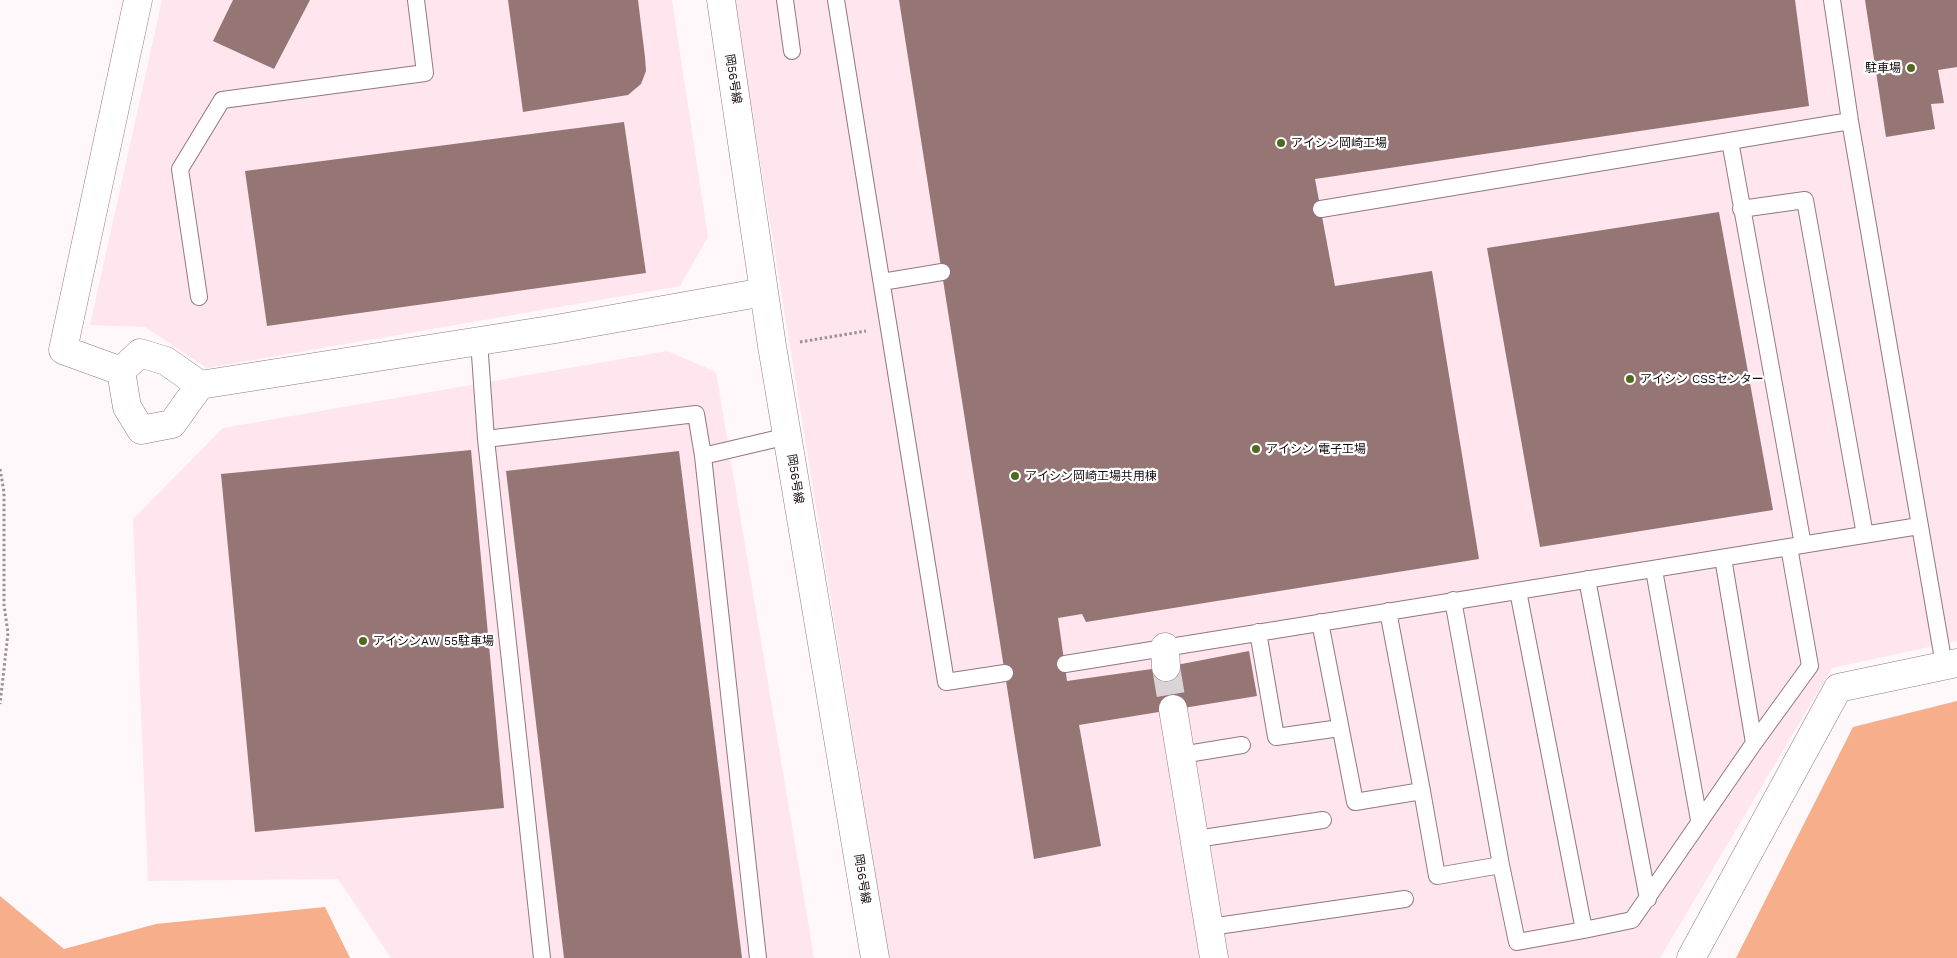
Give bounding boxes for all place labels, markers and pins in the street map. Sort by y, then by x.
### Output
place label: 駐車場 [1865,61,1901,75]
marker: 駐車場 [1905,62,1917,74]
place label: アイシン岡崎工場 [1291,136,1387,150]
marker: アイシン岡崎工場 [1275,137,1287,149]
place label: アイシン CSSセンター [1640,372,1764,386]
marker: アイシン CSSセンター [1624,373,1636,385]
place label: アイシン 電子工場 [1266,442,1366,456]
marker: アイシン 電子工場 [1250,443,1262,455]
place label: アイシン岡崎工場共用棟 [1025,469,1157,483]
marker: アイシン岡崎工場共用棟 [1009,470,1021,482]
place label: アイシンAW 55駐車場 [373,634,494,648]
marker: アイシンAW 55駐車場 [357,635,369,647]

